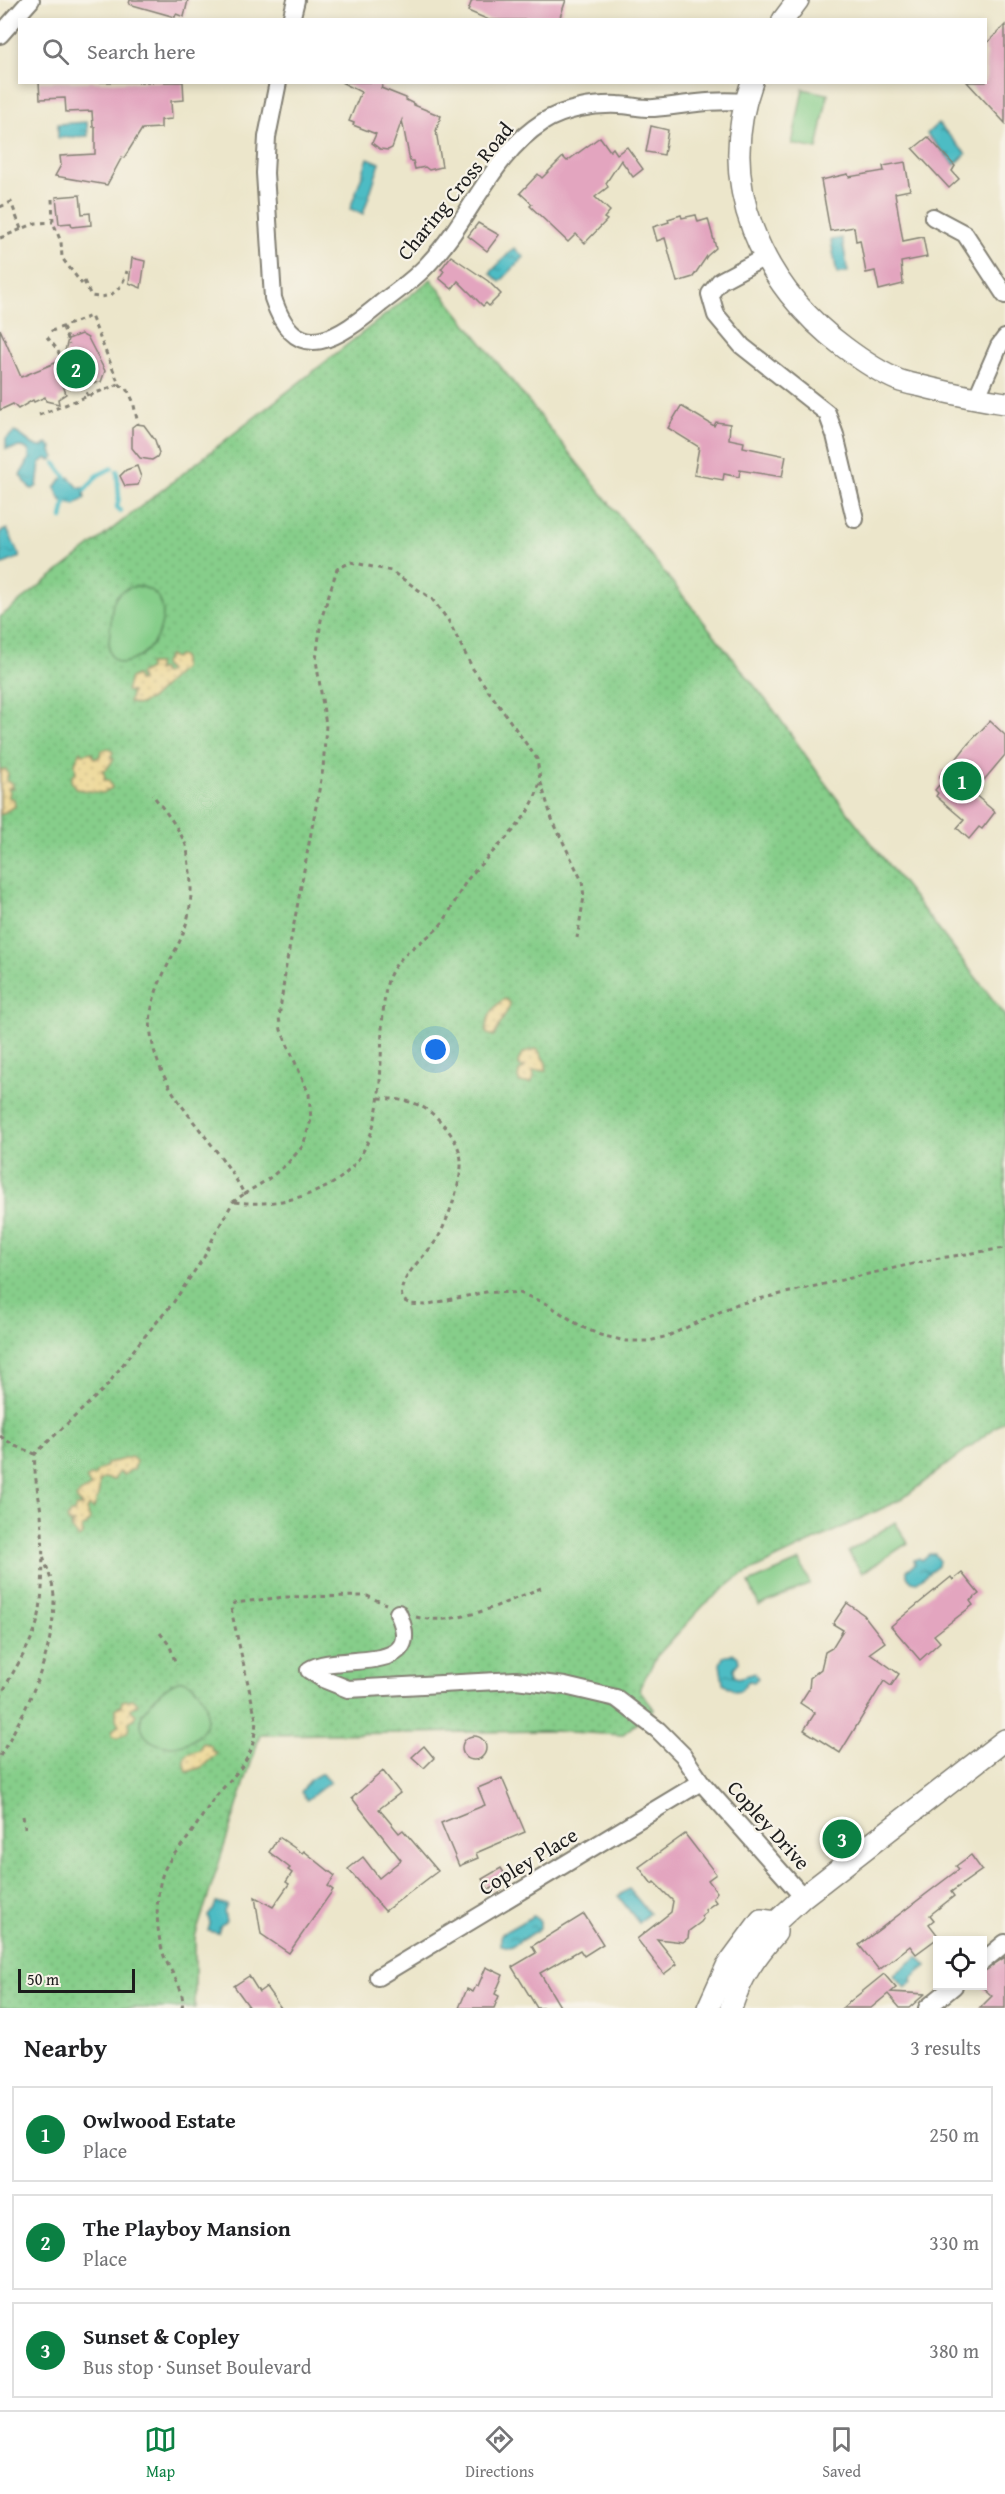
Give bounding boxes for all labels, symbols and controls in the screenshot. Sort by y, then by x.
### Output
search box [18,18,987,84]
icon: search [39,35,72,68]
text: Search here [87,35,196,67]
street label: Charing Cross Road [389,114,521,267]
pin: 2 [56,346,96,392]
pin: 1 [942,758,982,804]
your location [421,1035,450,1064]
street label: Copley Drive [720,1773,818,1877]
pin: 3 [822,1816,862,1862]
street label: Copley Place [473,1819,583,1903]
map controls [933,1936,987,1990]
button: locate [933,1936,987,1990]
scale bar [18,1966,135,1994]
text: 50 m [27,1967,59,1991]
text: Nearby [24,2028,107,2067]
text: 3 results [910,2033,981,2062]
text: Owlwood Estate [83,2104,236,2136]
text: 1 [40,2120,51,2149]
text: 250 m [929,2120,979,2149]
text: Place [83,2136,127,2165]
text: The Playboy Mansion [83,2212,291,2244]
text: 2 [40,2228,51,2257]
text: 330 m [929,2228,979,2257]
text: Place [83,2244,127,2273]
text: Sunset & Copley [83,2320,239,2352]
text: 3 [40,2336,51,2365]
text: 380 m [929,2336,979,2365]
text: Bus stop · Sunset Boulevard [83,2352,311,2381]
tab: Map [144,2423,177,2483]
tab: Directions [465,2423,534,2483]
tab: Saved [822,2423,861,2483]

